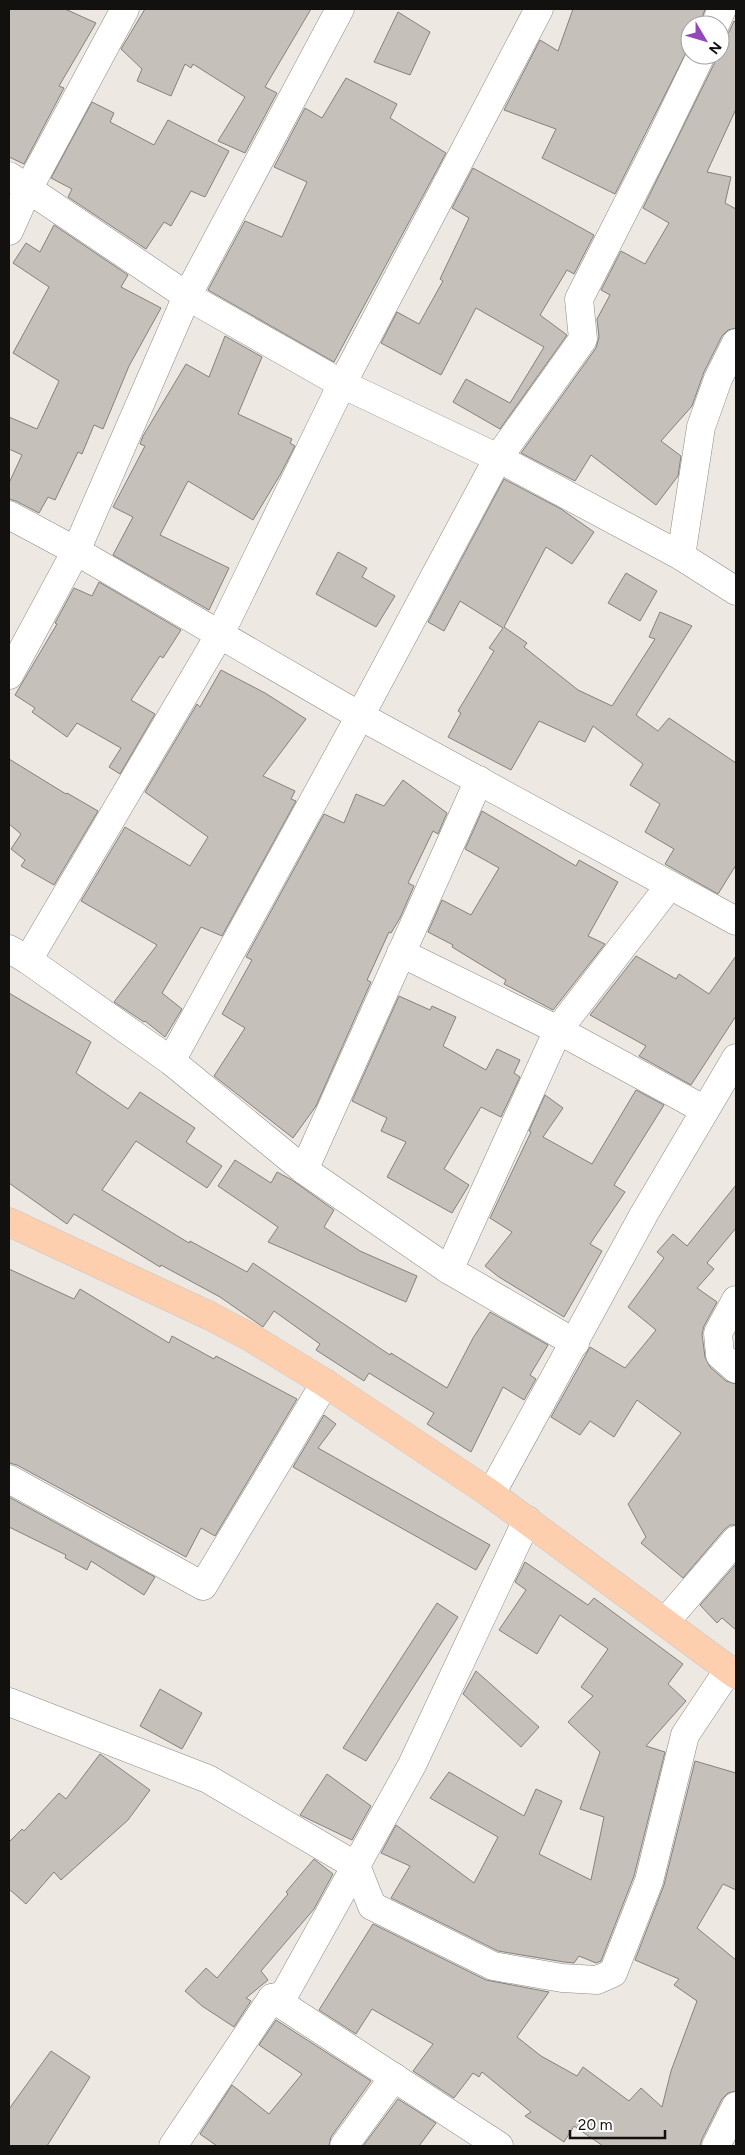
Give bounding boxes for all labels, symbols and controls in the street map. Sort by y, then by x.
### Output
north arrow [680,15,730,65]
text: N [705,38,725,57]
scale bar [570,2108,665,2140]
text: 20 m [578,2116,612,2134]

